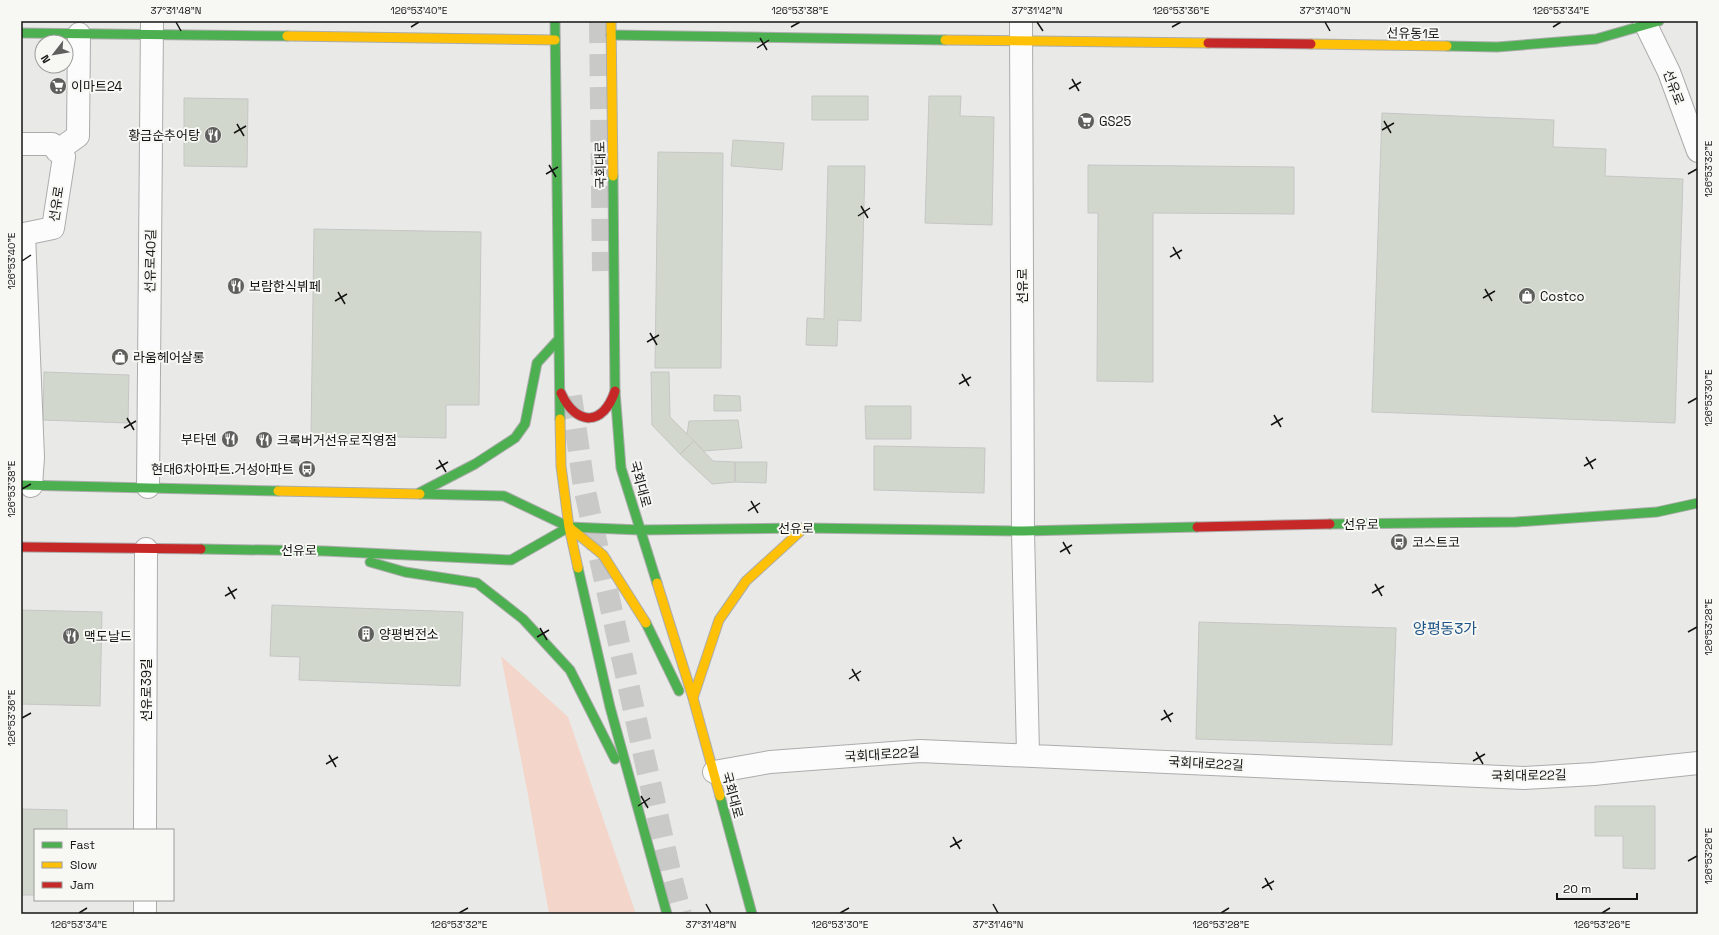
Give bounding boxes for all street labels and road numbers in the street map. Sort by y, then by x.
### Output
street label: 선유동1로 [1386,25,1440,42]
street label: 선유로 [1659,67,1688,107]
street label: 국회대로 [592,141,609,189]
street label: 선유로 [45,185,68,223]
street label: 선유로40길 [141,229,160,293]
street label: 선유로 [1014,268,1031,304]
street label: 국회대로 [626,459,655,509]
street label: 선유로 [1343,516,1379,533]
street label: 선유로 [778,520,814,537]
street label: 선유로 [281,542,317,559]
street label: 선유로39길 [138,658,155,722]
street label: 국회대로22길 [844,743,920,766]
street label: 국회대로22길 [1168,753,1244,774]
street label: 국회대로22길 [1491,766,1567,785]
street label: 국회대로 [718,770,747,820]

